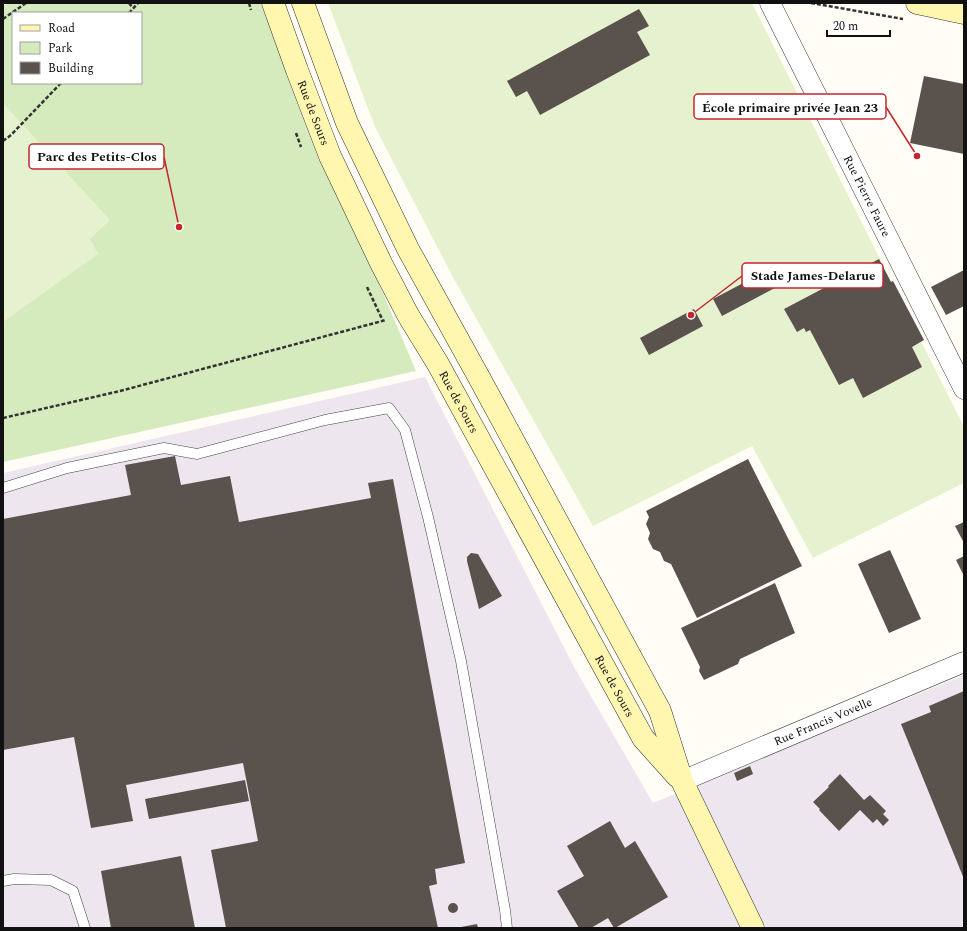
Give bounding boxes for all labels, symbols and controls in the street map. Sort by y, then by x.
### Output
legend [12,12,142,84]
scale bar [827,12,890,38]
text: 20 m [833,17,858,36]
text: Road [48,19,75,38]
text: Park [48,39,73,58]
text: Building [48,59,94,78]
street label: Rue de Sours [292,77,335,148]
callout: École primaire privée Jean 23 [694,94,886,119]
text: École primaire privée Jean 23 [702,98,878,118]
callout: Parc des Petits-Clos [29,144,164,169]
text: Parc des Petits-Clos [37,147,157,167]
street label: Rue Pierre Faure [838,152,896,240]
callout: Stade James-Delarue [742,263,883,288]
text: Stade James-Delarue [751,266,875,286]
street label: Rue de Sours [434,367,484,437]
street label: Rue de Sours [590,651,639,721]
street label: Rue Francis Vovelle [771,692,875,751]

